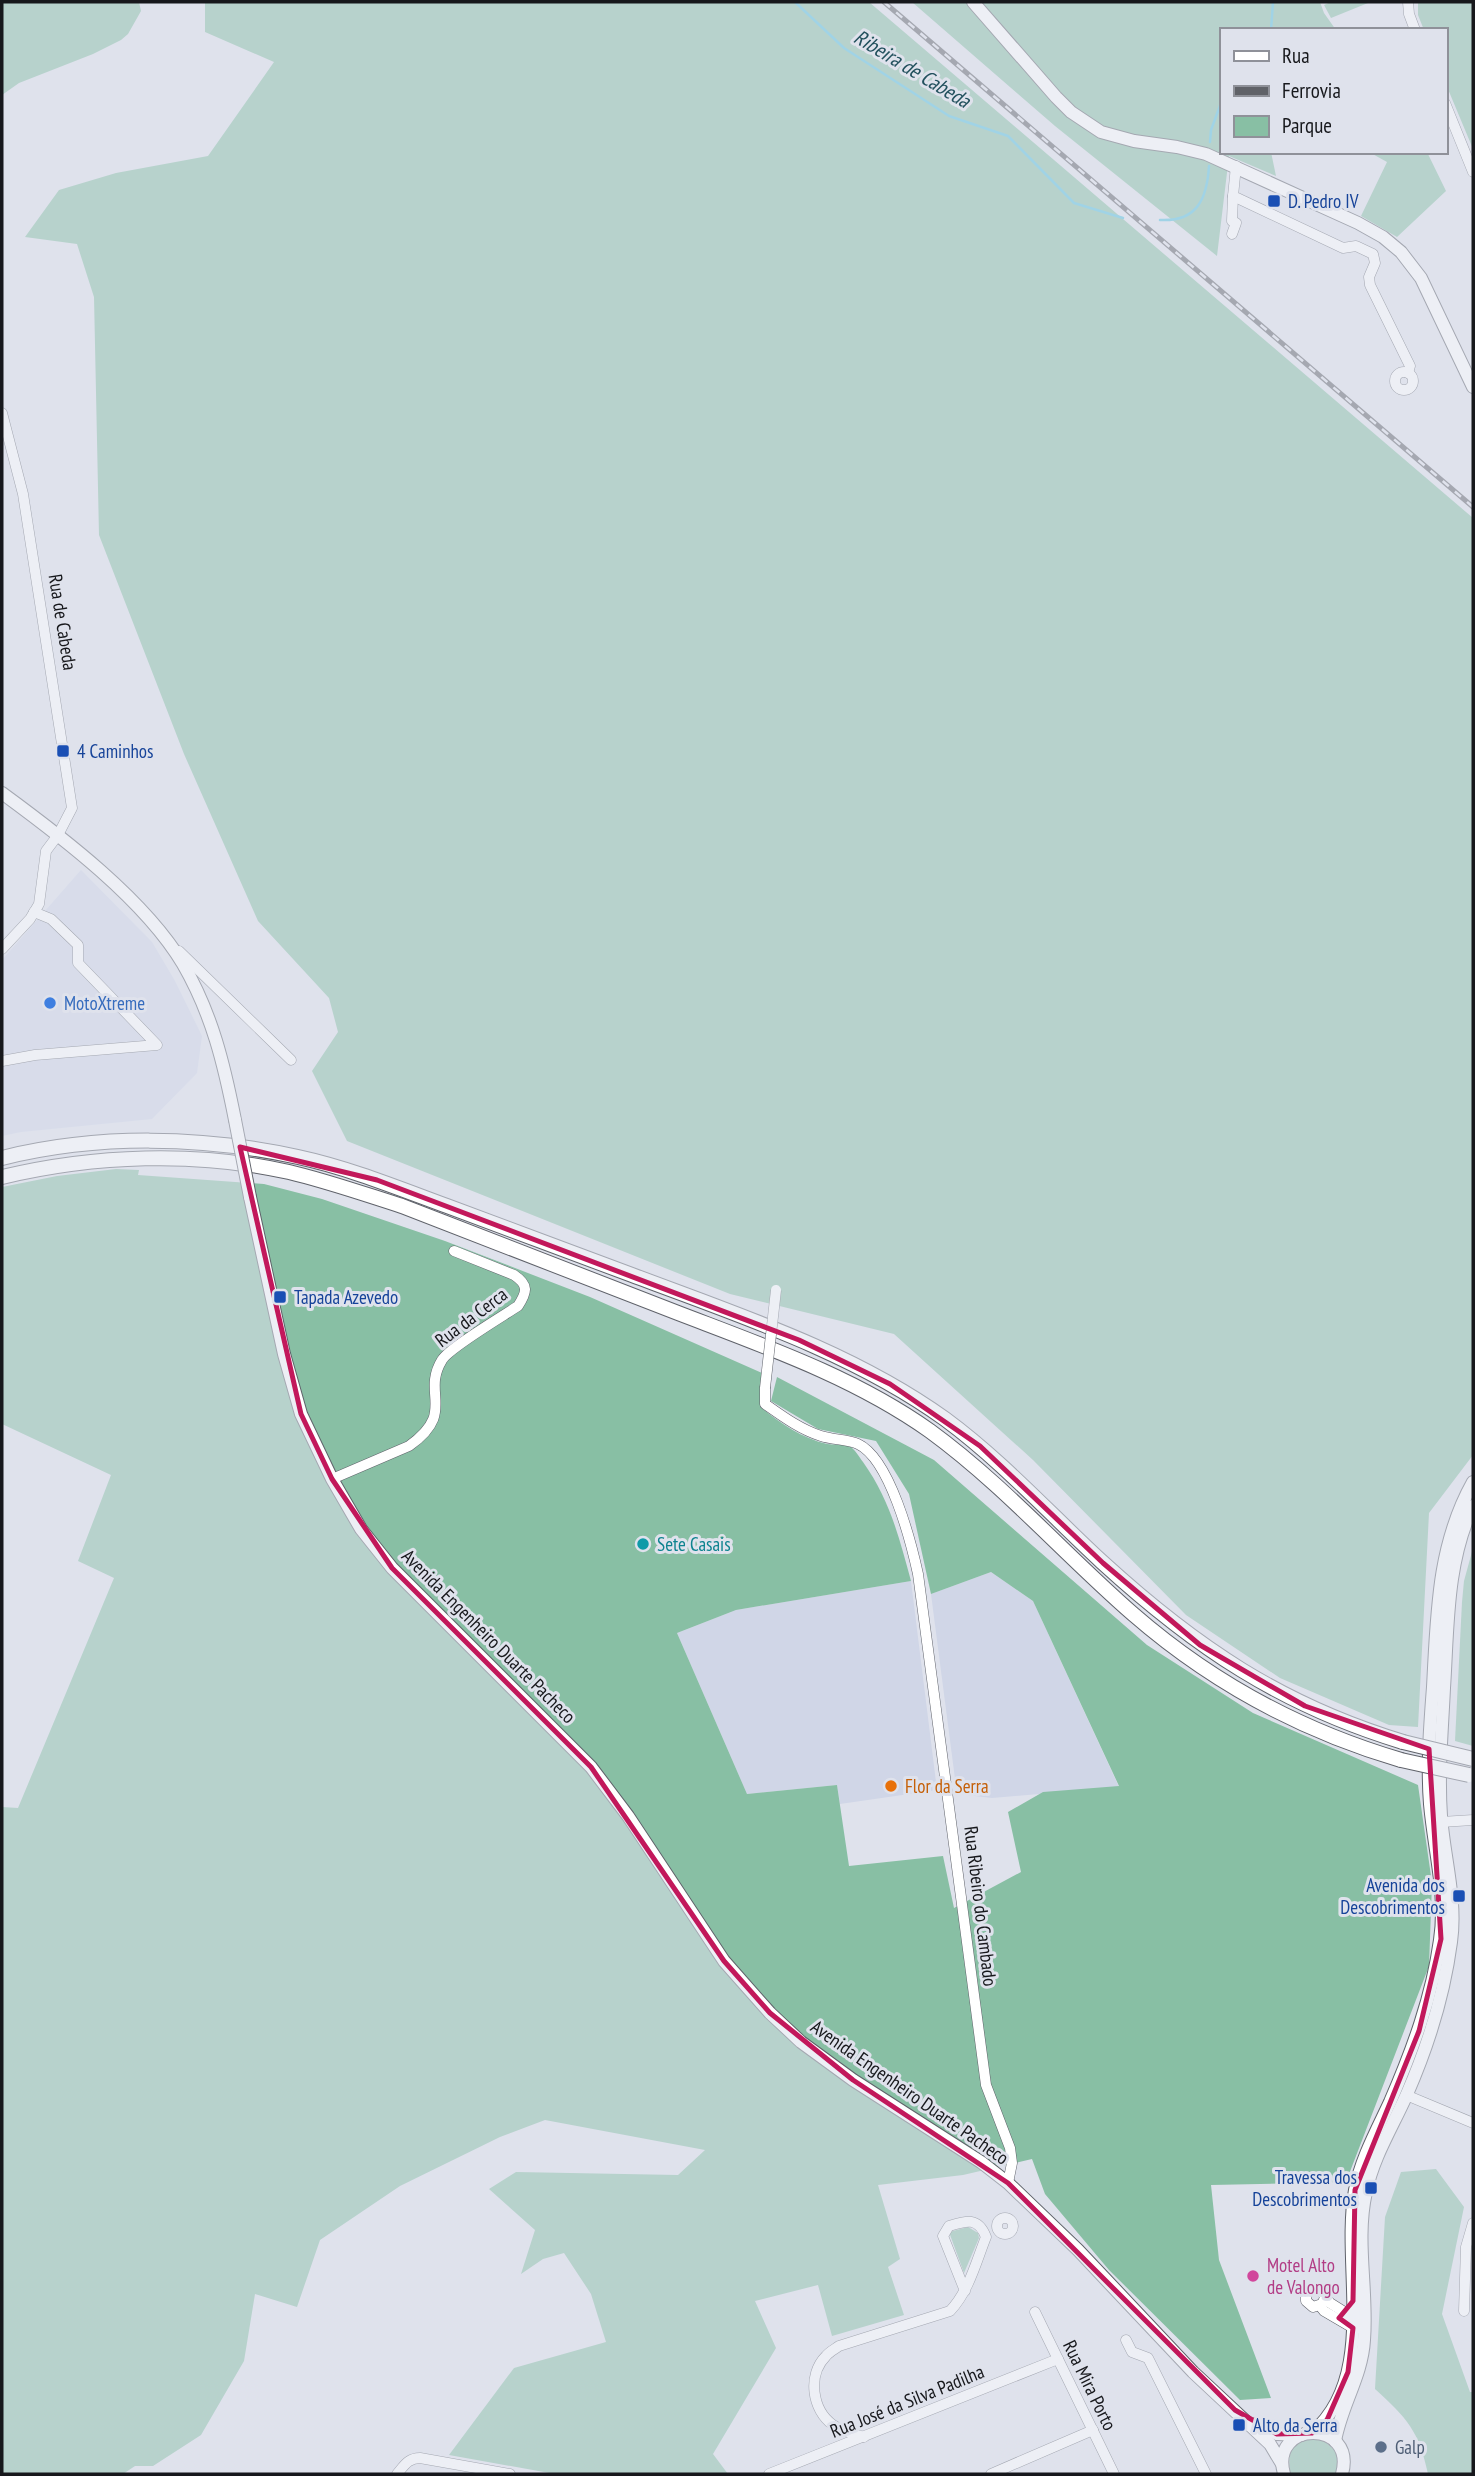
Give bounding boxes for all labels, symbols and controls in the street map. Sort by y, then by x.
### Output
water label: Ribeira de Cabeda [849,23,977,115]
legend [1220,28,1447,154]
text: Rua [1282,42,1310,69]
text: Ferrovia [1282,77,1341,104]
text: Parque [1282,112,1332,139]
place label: D. Pedro IV [1288,189,1359,213]
marker: D. Pedro IV [1266,193,1282,209]
street label: Rua de Cabeda [44,572,82,672]
place label: 4 Caminhos [77,739,153,763]
marker: 4 Caminhos [55,743,71,759]
place label: MotoXtreme [64,991,145,1015]
marker: MotoXtreme [42,995,58,1011]
street label: Rua da Cerca [430,1282,512,1352]
place label: Tapada Azevedo [294,1285,398,1309]
marker: Tapada Azevedo [272,1289,288,1305]
place label: Sete Casais [657,1532,731,1556]
marker: Sete Casais [635,1536,651,1552]
street label: Avenida Engenheiro Duarte Pacheco [397,1544,581,1728]
place label: Flor da Serra [905,1774,989,1798]
marker: Flor da Serra [883,1778,899,1794]
street label: Rua Ribeiro do Cambado [959,1825,1003,1987]
place label: Avenida dos Descobrimentos [1340,1873,1445,1919]
marker: Avenida dos Descobrimentos [1451,1888,1467,1904]
street label: Avenida Engenheiro Duarte Pacheco [806,2014,1014,2170]
place label: Travessa dos Descobrimentos [1252,2165,1357,2211]
marker: Travessa dos Descobrimentos [1363,2180,1379,2196]
place label: Motel Alto de Valongo [1267,2253,1340,2299]
marker: Motel Alto de Valongo [1245,2268,1261,2284]
street label: Rua Mira Porto [1058,2336,1122,2434]
street label: Rua José da Silva Padilha [826,2359,988,2443]
place label: Alto da Serra [1253,2413,1338,2437]
marker: Alto da Serra [1231,2417,1247,2433]
place label: Galp [1395,2435,1425,2459]
marker: Galp [1373,2439,1389,2455]

